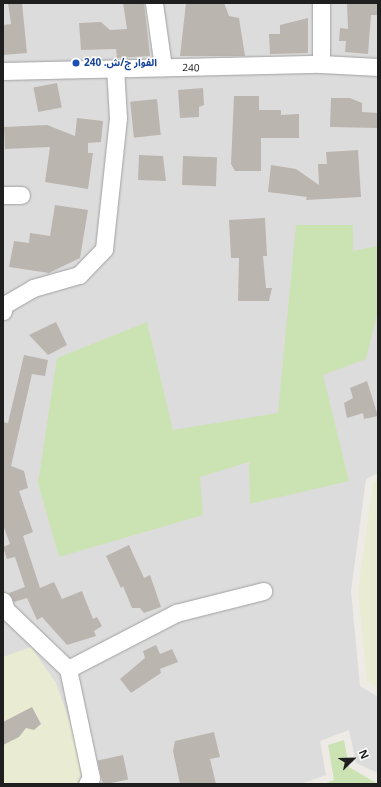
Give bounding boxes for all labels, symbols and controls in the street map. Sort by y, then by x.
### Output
place label: الفوار ج/ش. 240 [84,57,157,69]
marker: الفوار ج/ش. 240 [71,58,81,68]
street label: 240 [182,62,200,74]
north arrow [333,739,373,779]
text: N [356,747,373,761]

